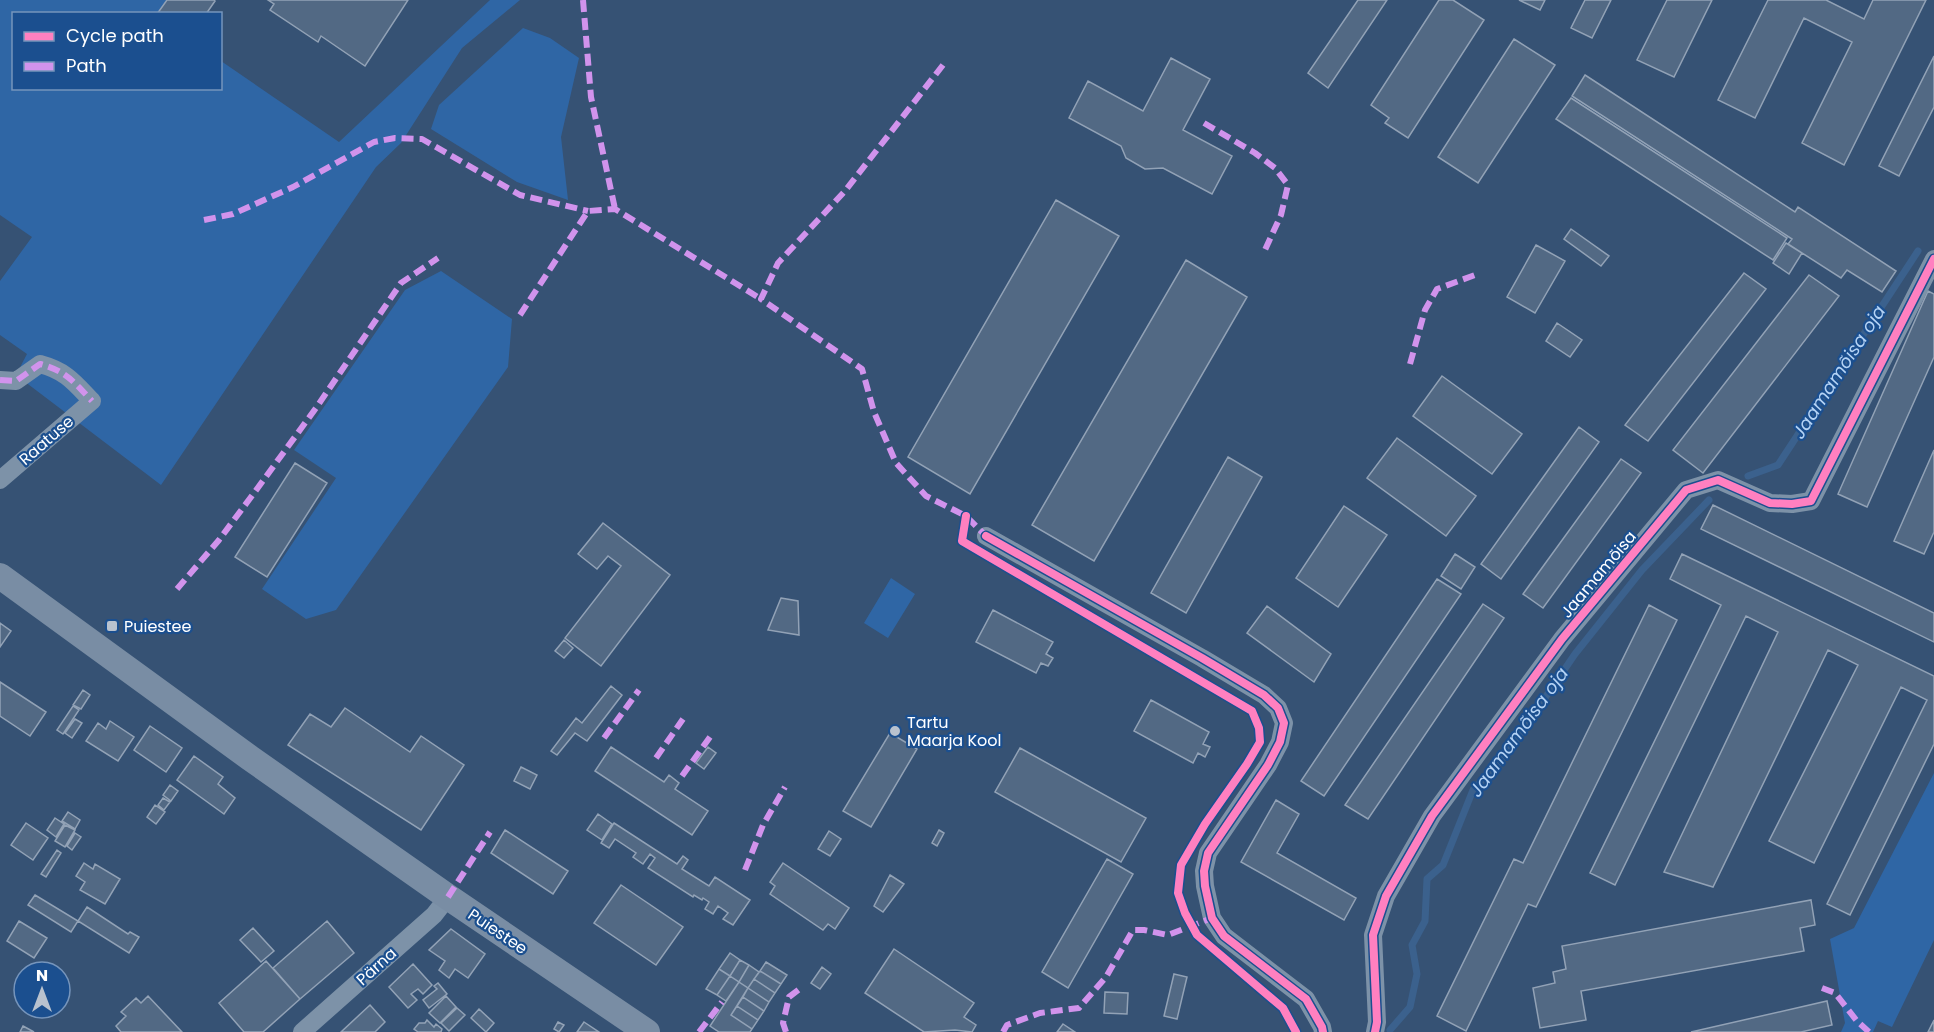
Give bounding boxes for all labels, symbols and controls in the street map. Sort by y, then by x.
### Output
legend [12,12,222,90]
text: Cycle path [66,23,164,48]
text: Path [66,53,107,78]
water label: Jaamamõisa oja [1786,300,1891,443]
street label: Raatuse [14,410,79,471]
street label: Jaamamõisa [1555,526,1642,623]
place label: Puiestee [124,615,191,638]
marker: Puiestee [105,619,119,633]
water label: Jaamamõisa oja [1463,662,1574,801]
place label: Tartu Maarja Kool [907,711,1001,752]
marker: Tartu Maarja Kool [888,724,902,738]
street label: Puiestee [463,903,532,960]
street label: Pärna [351,942,402,991]
north arrow [12,960,72,1020]
text: N [36,964,48,987]

